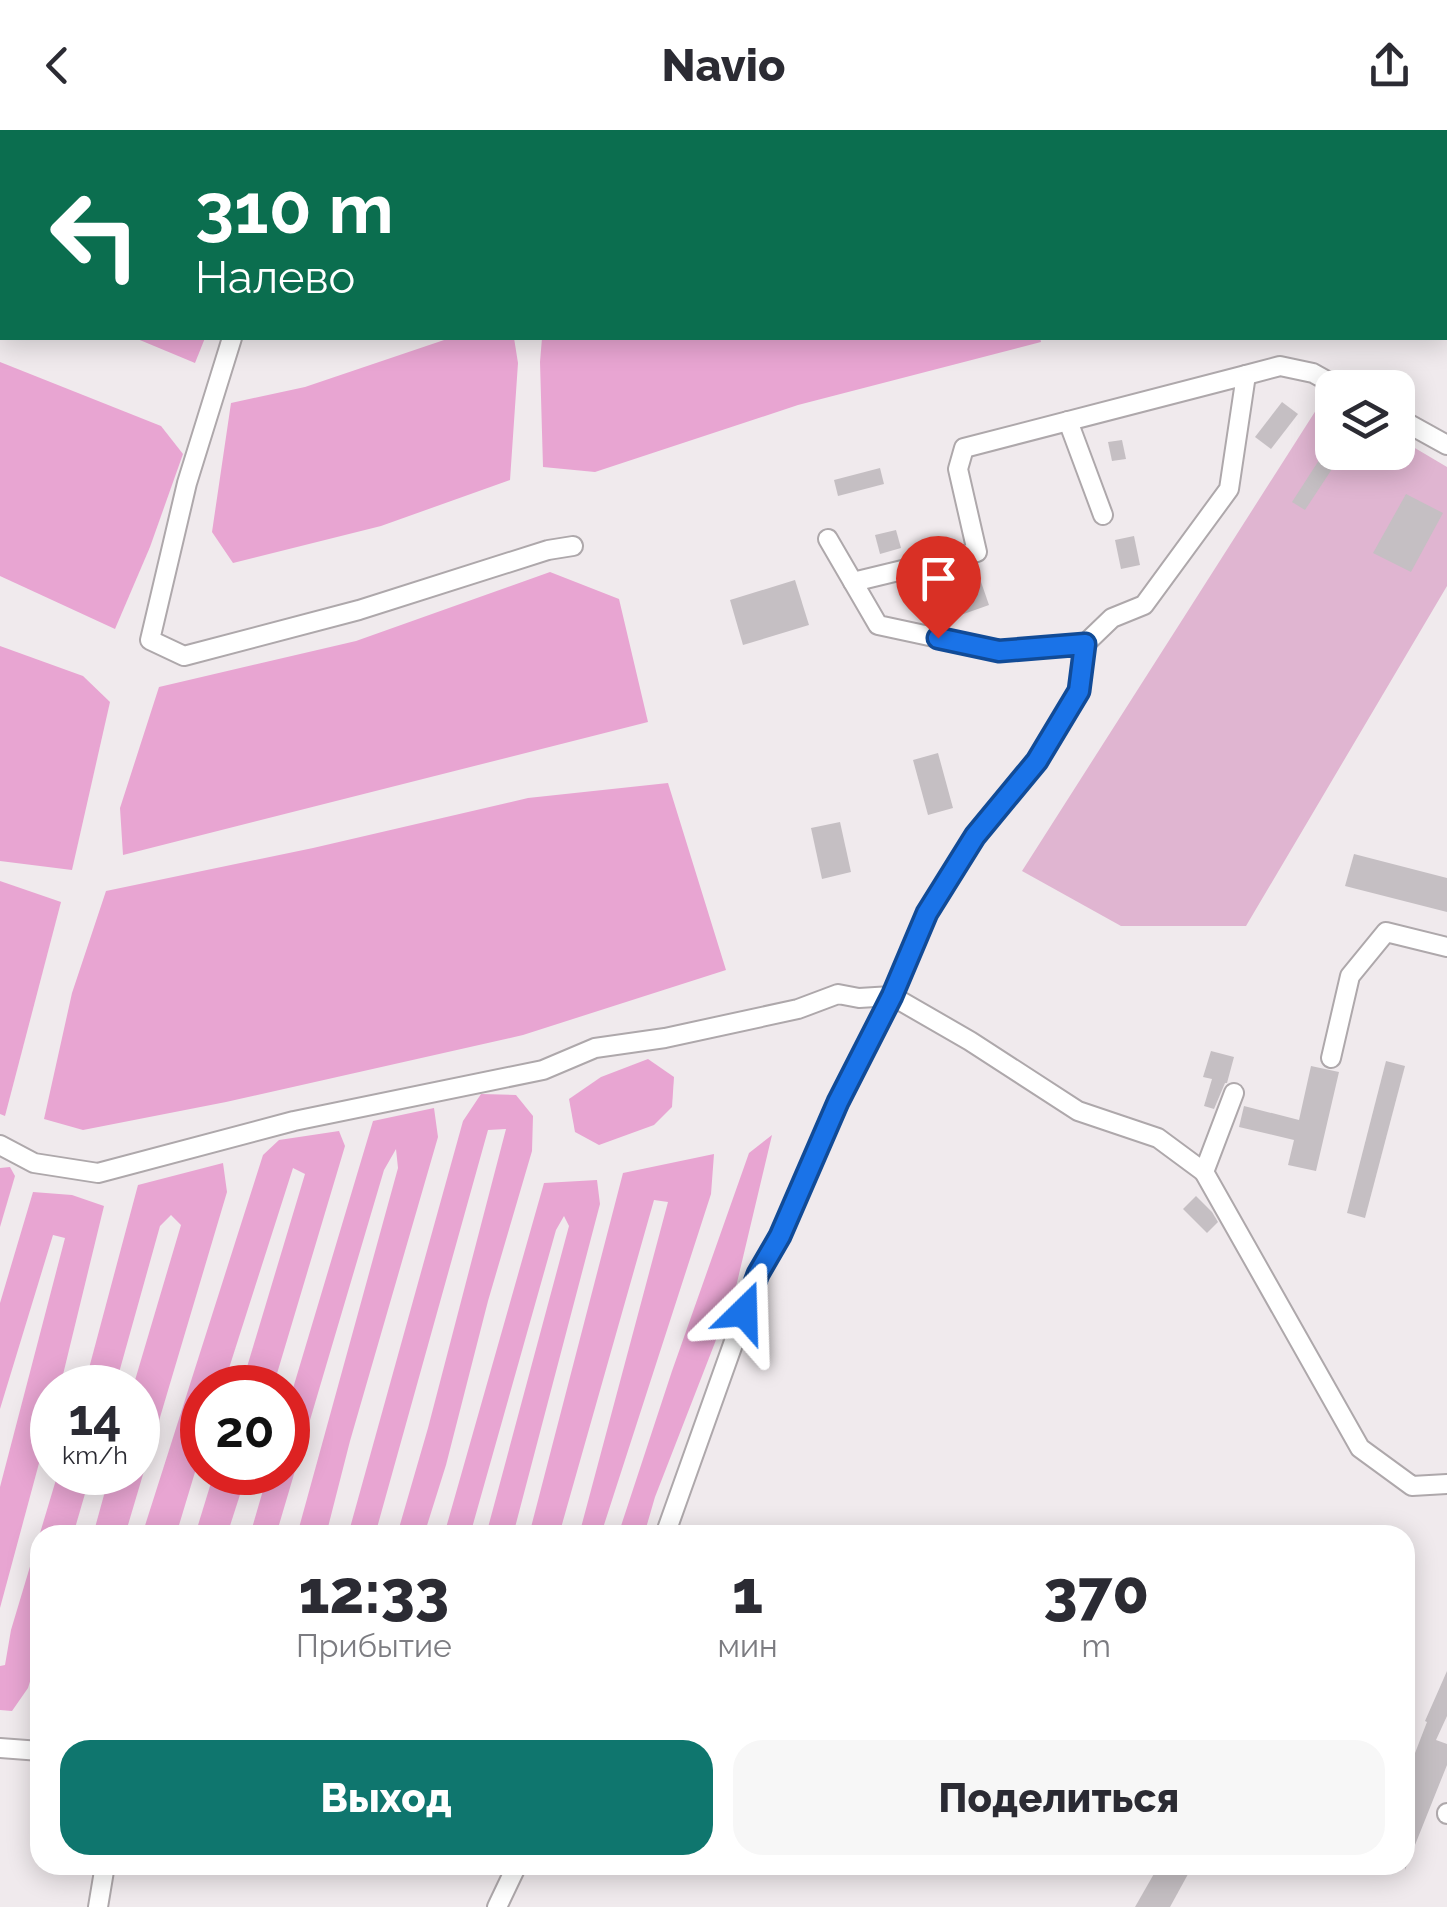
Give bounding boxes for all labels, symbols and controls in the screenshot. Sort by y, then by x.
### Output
icon: back [30,38,85,93]
icon: share [1362,38,1417,93]
text: Navio [662,39,785,92]
text: 310 m [195,167,394,249]
icon: left [30,170,160,300]
text: Налево [195,251,355,304]
map controls [1315,370,1415,470]
button: layers [1315,370,1415,470]
pin [896,536,981,639]
icon: arrive [911,551,966,606]
position arrow [692,1260,796,1364]
speed limit sign: 20 [180,1365,310,1495]
text: 14 [68,1388,122,1447]
text: km/h [62,1440,128,1470]
text: 12:33 [298,1557,449,1627]
text: 1 [732,1557,763,1627]
text: 370 [1044,1557,1149,1627]
text: Прибытие [296,1627,452,1664]
text: мин [718,1627,778,1664]
text: m [1082,1627,1111,1664]
button: Выход [60,1740,713,1855]
button: Поделиться [733,1740,1385,1855]

